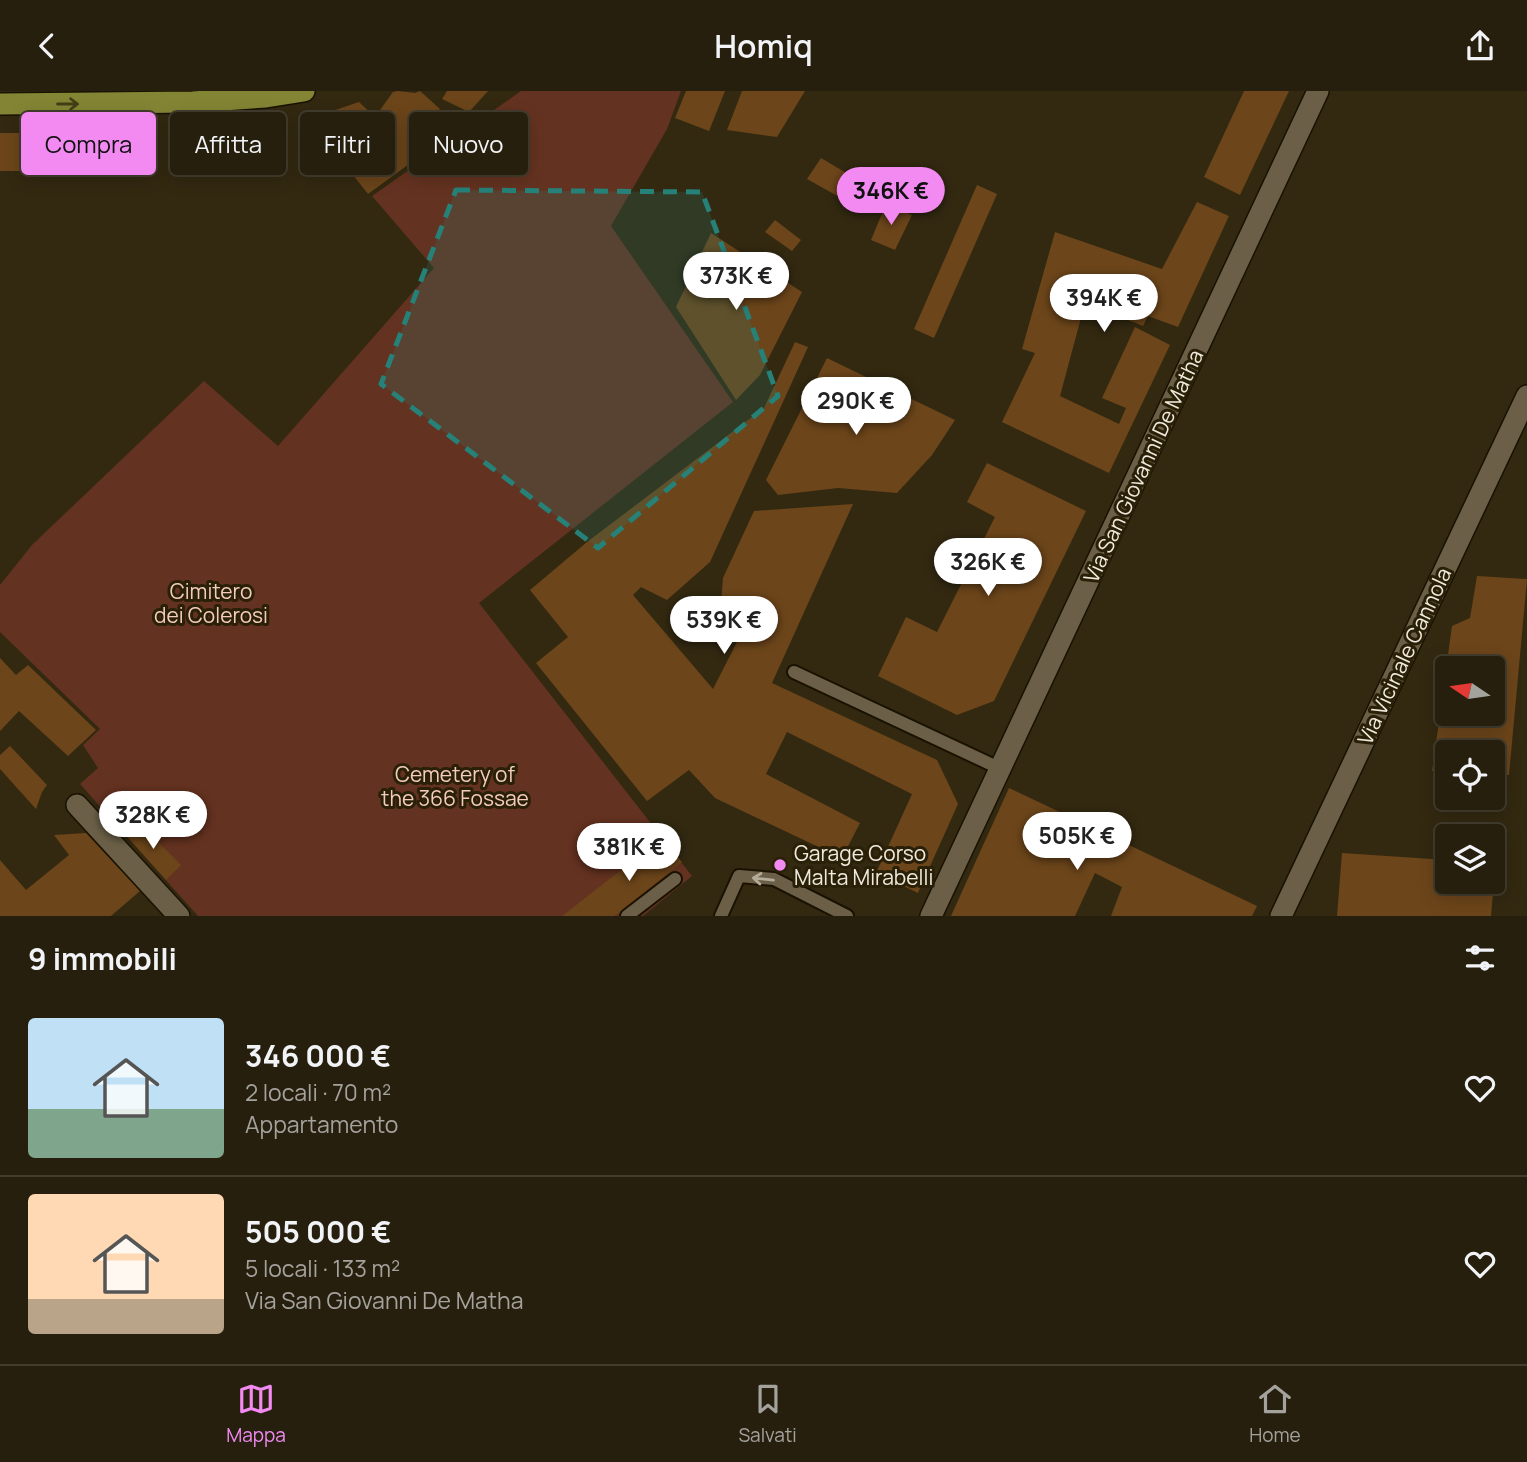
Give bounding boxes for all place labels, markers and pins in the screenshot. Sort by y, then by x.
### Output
pin: 346K € [834,167,948,227]
pin: 373K € [679,253,793,312]
pin: 394K € [1047,275,1161,334]
pin: 290K € [799,377,913,437]
pin: 326K € [931,539,1045,598]
pin: 539K € [667,596,781,656]
pin: 328K € [96,791,210,851]
pin: 505K € [1020,813,1134,872]
pin: 381K € [572,823,686,883]
place label: Garage Corso Malta Mirabelli [794,839,933,891]
marker: Garage Corso Malta Mirabelli [772,857,788,873]

